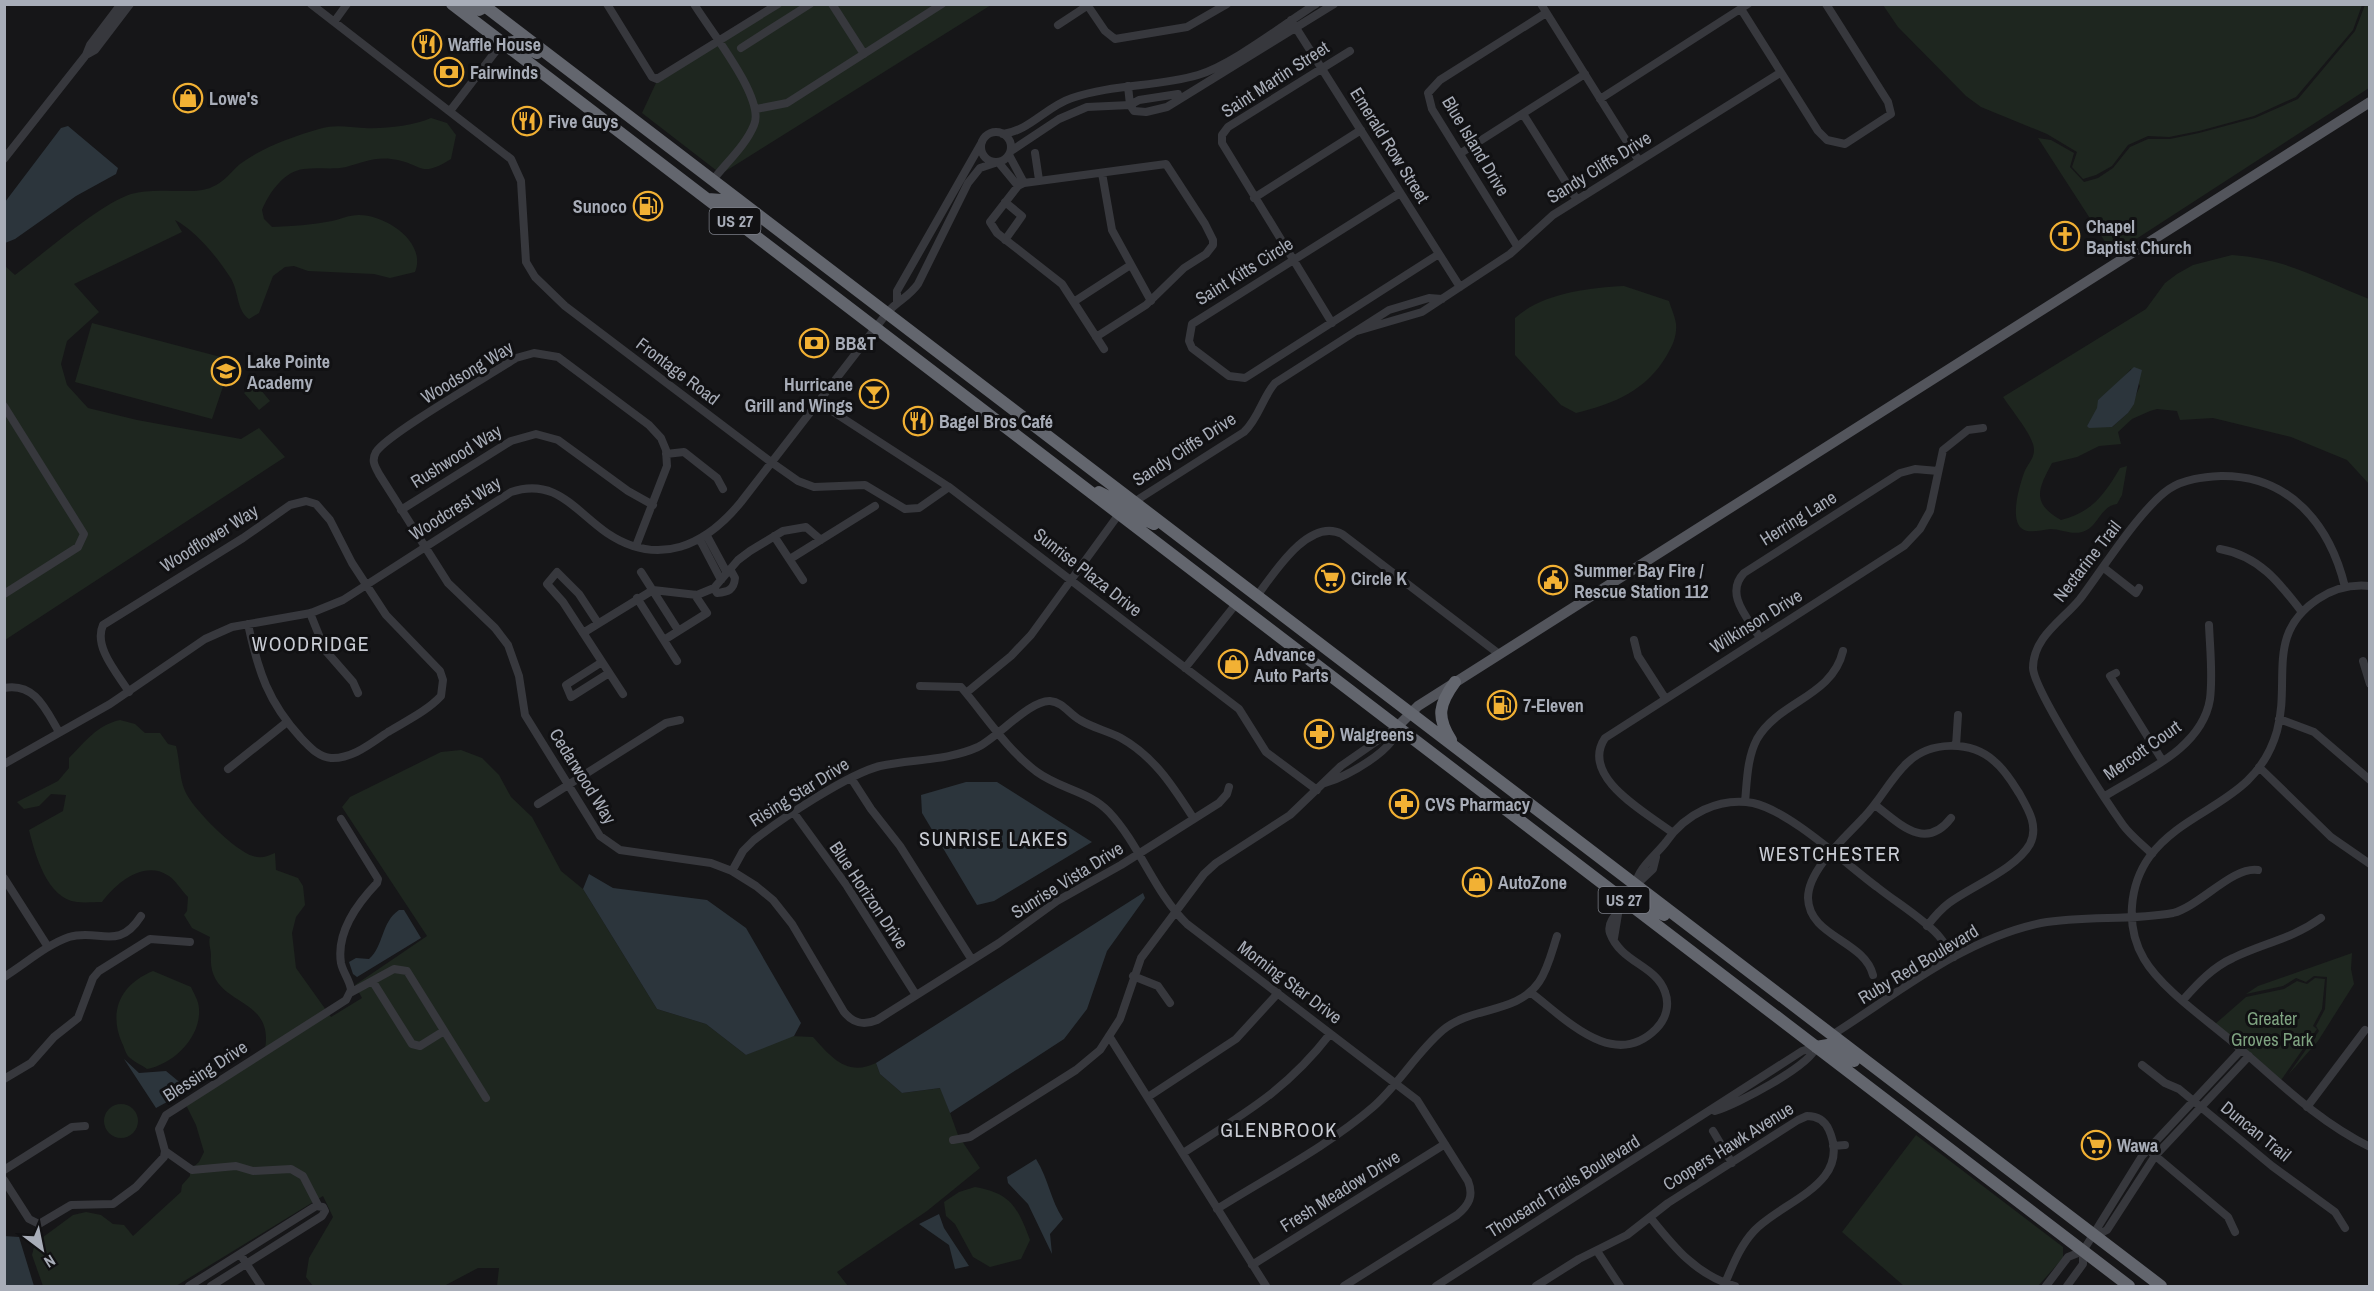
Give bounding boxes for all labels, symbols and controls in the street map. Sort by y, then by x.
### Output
restaurant icon: Waffle House [411,28,443,60]
place label: Waffle House [448,32,541,57]
street label: Saint Martin Street [1216,35,1334,123]
bank icon: Fairwinds [433,56,465,88]
place label: Fairwinds [470,60,538,85]
shop icon: Lowe's [172,82,204,114]
street label: Emerald Row Street [1344,82,1436,208]
place label: Lowe's [209,86,258,111]
street label: Blue Island Drive [1436,91,1516,201]
restaurant icon: Five Guys [511,105,543,137]
place label: Five Guys [548,109,619,134]
street label: Sandy Cliffs Drive [1542,125,1656,209]
fuel station icon: Sunoco [632,190,664,222]
place label: Sunoco [573,194,627,219]
road number: US 27 [710,208,760,234]
place label: Chapel Baptist Church [2086,214,2192,260]
church icon: Chapel Baptist Church [2049,220,2081,252]
street label: Saint Kitts Circle [1190,231,1298,311]
bank icon: BB&T [798,327,830,359]
street label: Frontage Road [631,331,725,411]
place label: BB&T [835,331,876,356]
street label: Woodsong Way [416,334,518,409]
place label: Lake Pointe Academy [247,349,330,395]
school or university icon: Lake Pointe Academy [210,355,242,387]
place label: Hurricane Grill and Wings [745,372,853,418]
bar icon: Hurricane Grill and Wings [858,378,890,410]
restaurant icon: Bagel Bros Café [902,405,934,437]
street label: Sandy Cliffs Drive [1127,406,1241,492]
place label: Bagel Bros Café [939,409,1053,434]
street label: Rushwood Way [406,418,507,494]
street label: Woodcrest Way [405,470,506,546]
street label: Herring Lane [1755,485,1841,551]
street label: Woodflower Way [155,498,263,578]
street label: Nectarine Trail [2047,515,2127,607]
street label: Sunrise Plaza Drive [1029,522,1147,622]
place label: Summer Bay Fire / Rescue Station 112 [1574,558,1709,604]
supermarket icon: Circle K [1314,562,1346,594]
public building icon: Summer Bay Fire / Rescue Station 112 [1537,564,1569,596]
place label: Circle K [1351,566,1407,591]
street label: Wilkinson Drive [1705,583,1807,659]
district label: WOODRIDGE [252,630,370,657]
place label: Advance Auto Parts [1254,642,1329,688]
shop icon: Advance Auto Parts [1217,648,1249,680]
fuel station icon: 7-Eleven [1486,689,1518,721]
place label: 7-Eleven [1523,693,1584,718]
street label: Mercott Court [2098,714,2186,786]
pharmacy icon: Walgreens [1303,718,1335,750]
place label: Walgreens [1340,722,1414,747]
street label: Cedarwood Way [544,723,623,829]
street label: Rising Star Drive [744,751,854,833]
pharmacy icon: CVS Pharmacy [1388,788,1420,820]
place label: CVS Pharmacy [1425,792,1531,817]
district label: SUNRISE LAKES [919,825,1069,852]
street label: Blue Horizon Drive [824,836,914,954]
street label: Sunrise Vista Drive [1006,836,1128,924]
district label: WESTCHESTER [1759,840,1901,867]
shop icon: AutoZone [1461,866,1493,898]
place label: AutoZone [1498,870,1567,895]
road number: US 27 [1598,887,1650,913]
street label: Ruby Red Boulevard [1853,918,1983,1010]
street label: Morning Star Drive [1233,934,1347,1030]
park label: Greater Groves Park [2231,1006,2314,1052]
street label: Blessing Drive [158,1034,252,1108]
street label: Duncan Trail [2216,1095,2296,1167]
street label: Coopers Hawk Avenue [1658,1096,1798,1196]
district label: GLENBROOK [1220,1116,1338,1143]
street label: Thousand Trails Boulevard [1482,1129,1644,1243]
supermarket icon: Wawa [2080,1129,2112,1161]
place label: Wawa [2117,1133,2159,1158]
street label: Fresh Meadow Drive [1275,1144,1405,1238]
north arrow [12,1219,72,1279]
text: N [40,1250,60,1274]

